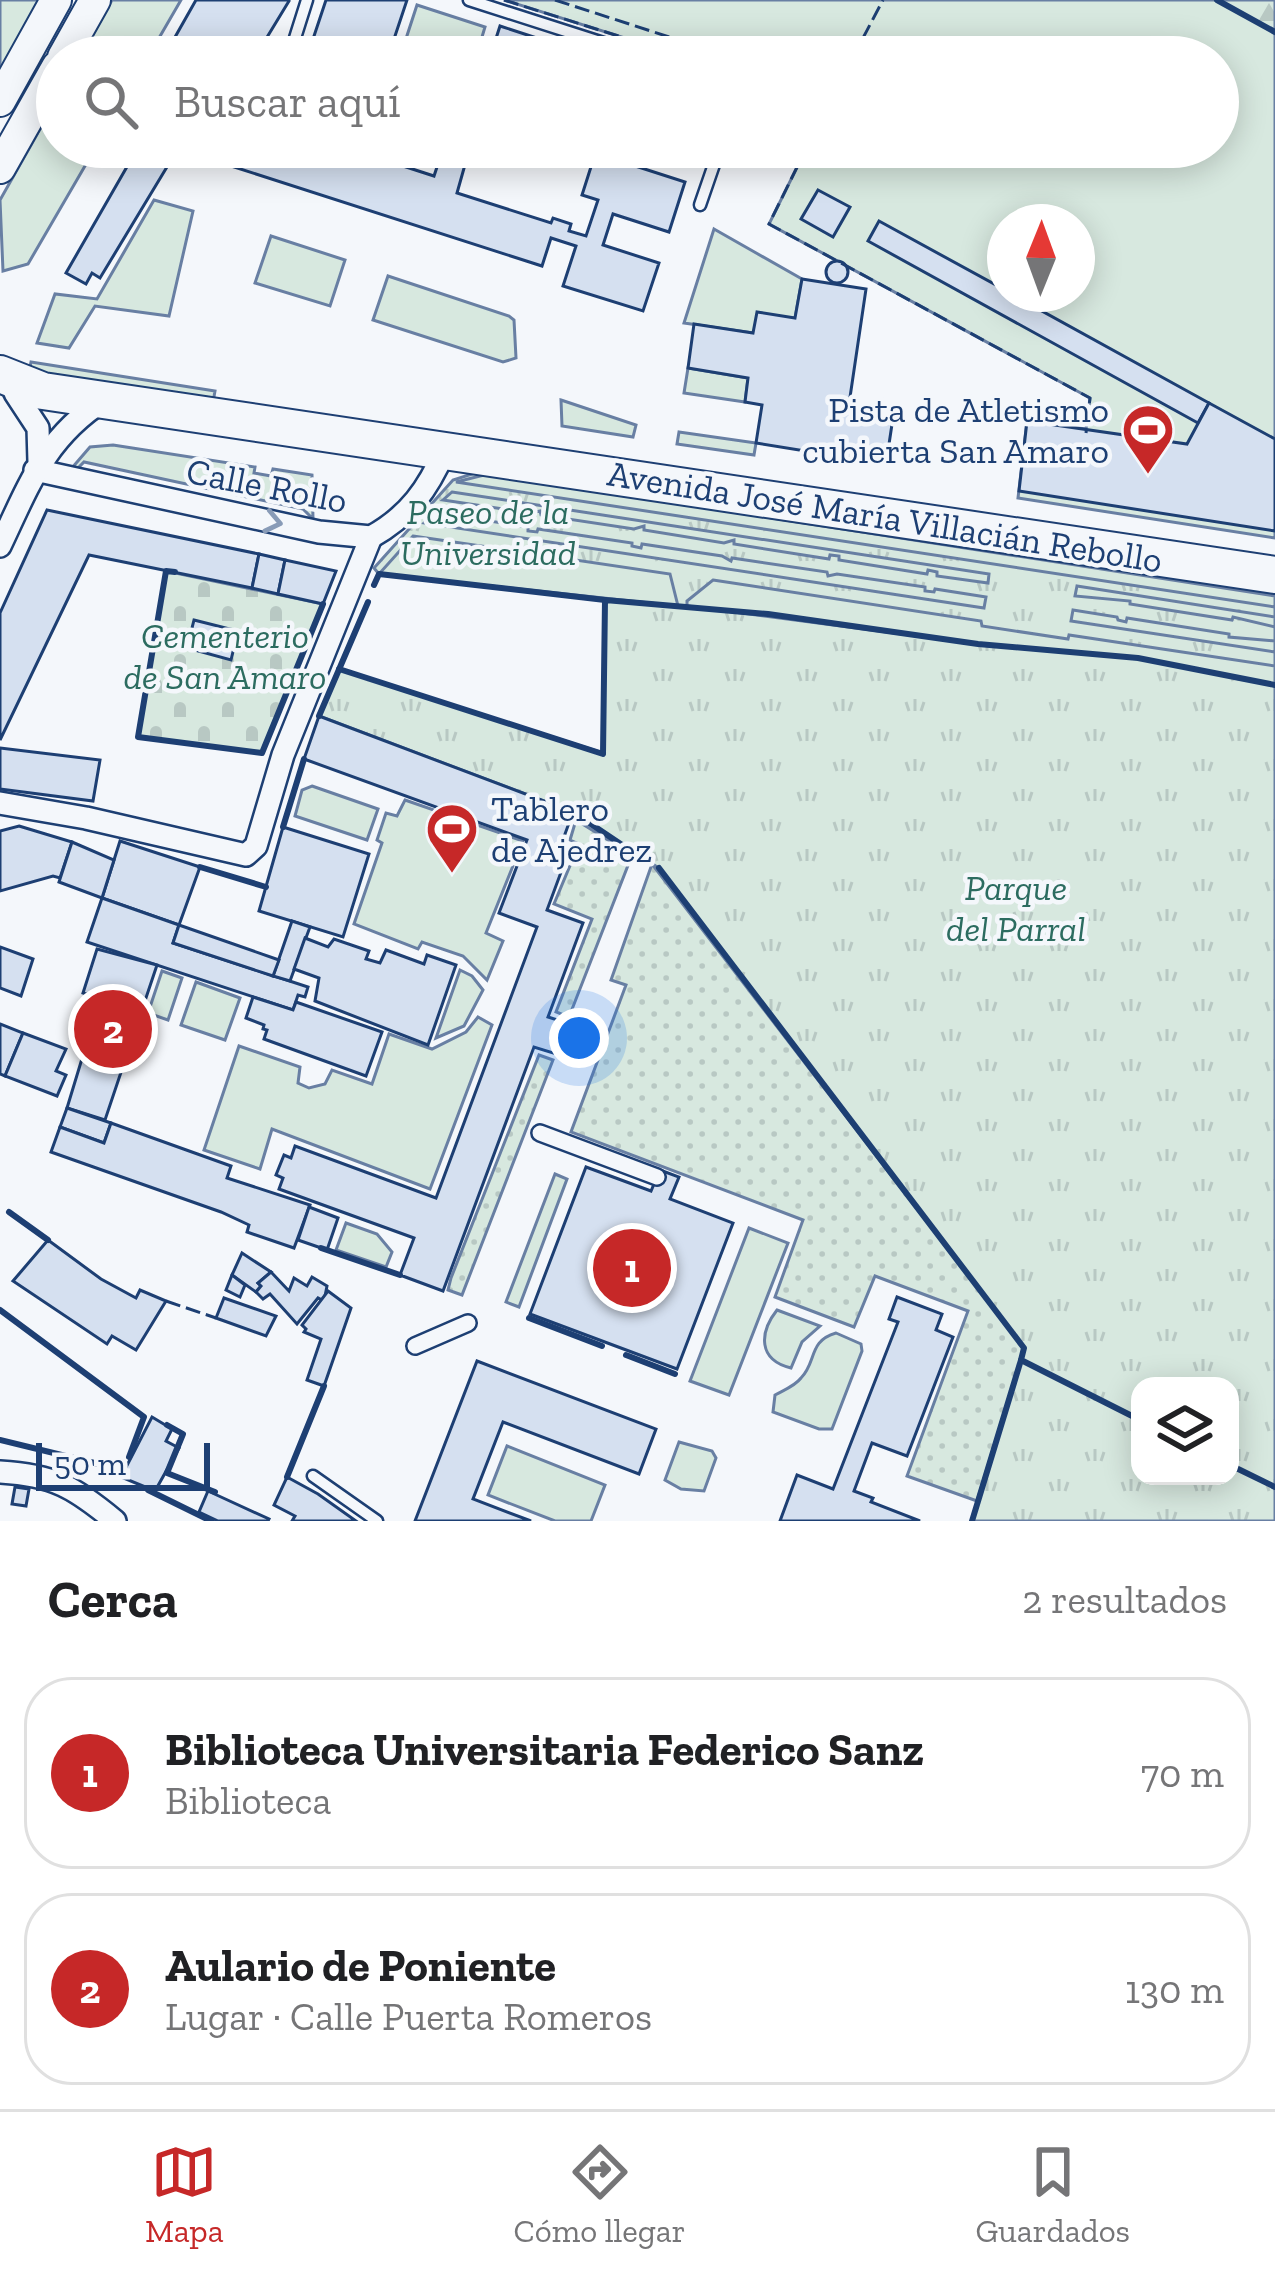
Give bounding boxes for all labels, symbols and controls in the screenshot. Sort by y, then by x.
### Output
search box [36,36,1239,168]
icon: search [78,69,144,135]
text: Buscar aquí [174,75,401,129]
north arrow [987,204,1095,312]
place label: Pista de Atletismo cubierta San Amaro [802,388,1109,472]
sports icon: Pista de Atletismo cubierta San Amaro [1120,402,1176,476]
street label: Calle Rollo [183,449,351,522]
street label: Avenida José María Villacián Rebollo [605,451,1165,582]
park label: Paseo de la Universidad [400,490,576,574]
one-way arrow [262,509,282,534]
park label: Cementerio de San Amaro [124,614,326,698]
place label: Tablero de Ajedrez [491,787,652,871]
sports icon: Tablero de Ajedrez [424,801,480,875]
park label: Parque del Parral [946,866,1086,950]
pin: 2 [74,984,152,1074]
your location [549,1008,609,1068]
pin: 1 [593,1223,671,1313]
map controls [1131,1377,1239,1485]
button: layers [1131,1377,1239,1485]
scale bar [36,1437,210,1490]
text: 50 m [54,1444,126,1483]
text: Cerca [48,1569,178,1630]
text: 2 resultados [1022,1576,1227,1623]
text: Biblioteca Universitaria Federico Sanz [165,1723,924,1777]
text: 1 [82,1750,98,1797]
text: 70 m [1141,1750,1224,1797]
text: Biblioteca [165,1777,331,1824]
text: Aulario de Poniente [165,1939,556,1993]
text: 2 [80,1966,100,2013]
text: 130 m [1125,1966,1224,2013]
text: Lugar · Calle Puerta Romeros [165,1993,652,2040]
tab: Mapa [145,2139,224,2250]
tab: Cómo llegar [514,2139,686,2250]
tab: Guardados [975,2139,1130,2250]

